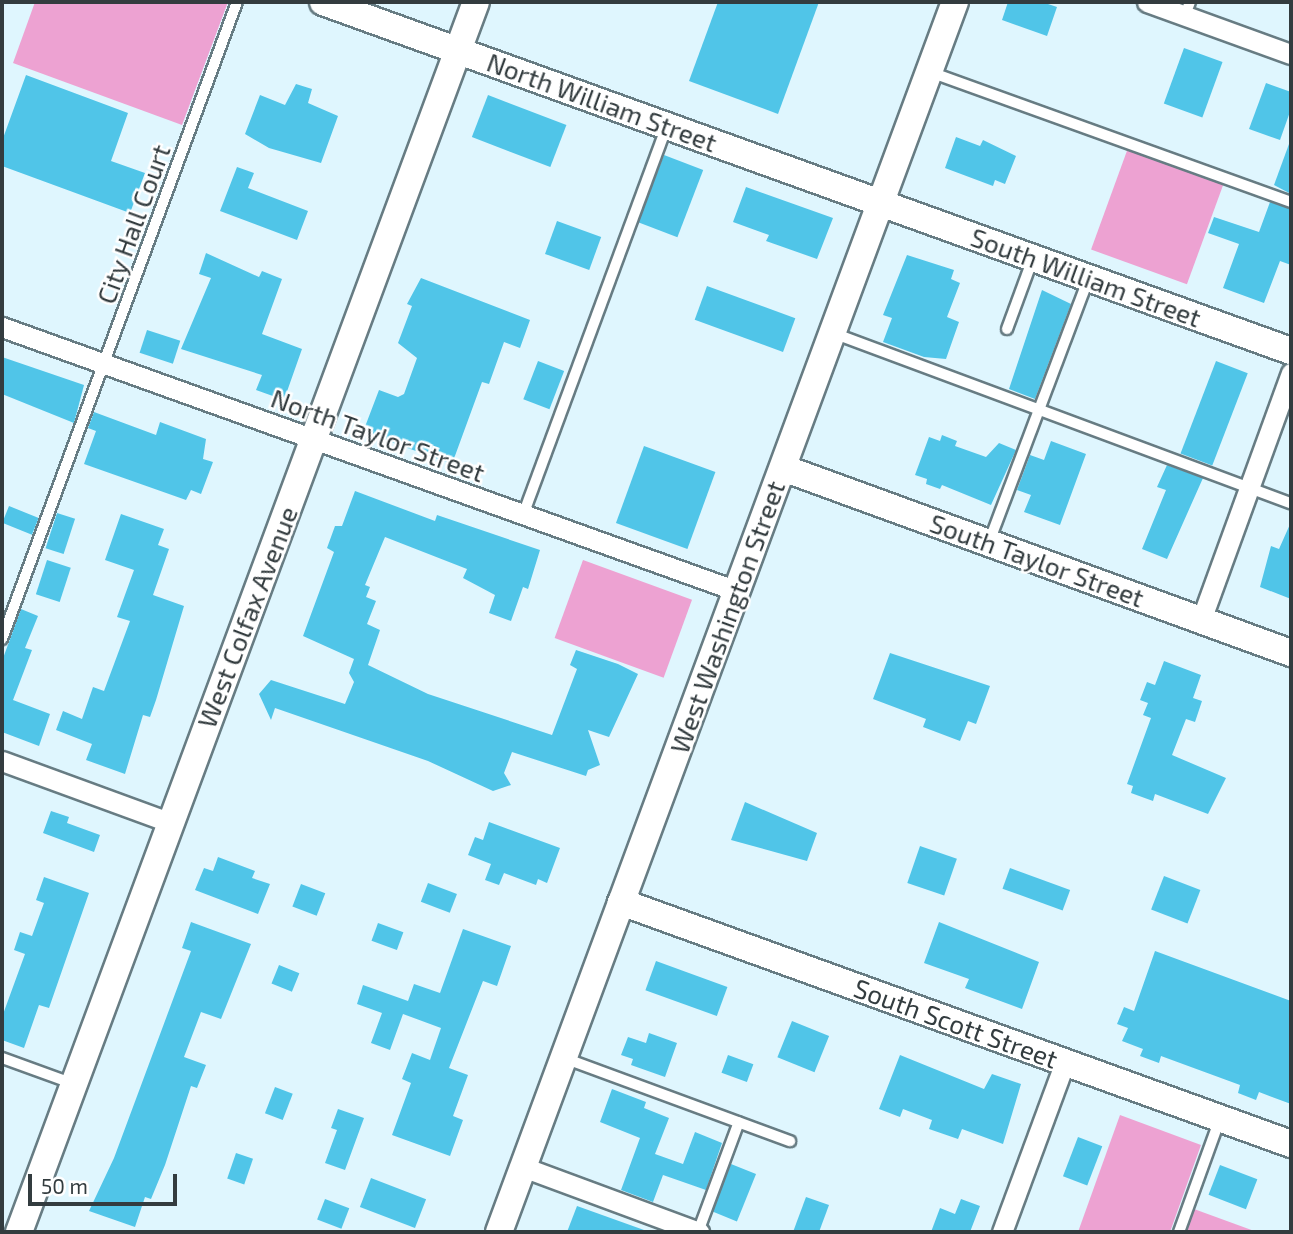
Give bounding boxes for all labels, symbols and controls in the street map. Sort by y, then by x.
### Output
street label: North William Street [483,46,721,158]
street label: City Hall Court [90,140,176,308]
street label: South William Street [966,221,1206,333]
street label: North Taylor Street [266,382,490,488]
street label: West Washington Street [663,476,791,758]
street label: West Colfax Avenue [190,502,304,732]
street label: South Taylor Street [925,507,1149,613]
street label: South Scott Street [850,972,1062,1074]
scale bar [32,1160,180,1204]
text: 50 m [41,1173,88,1198]

